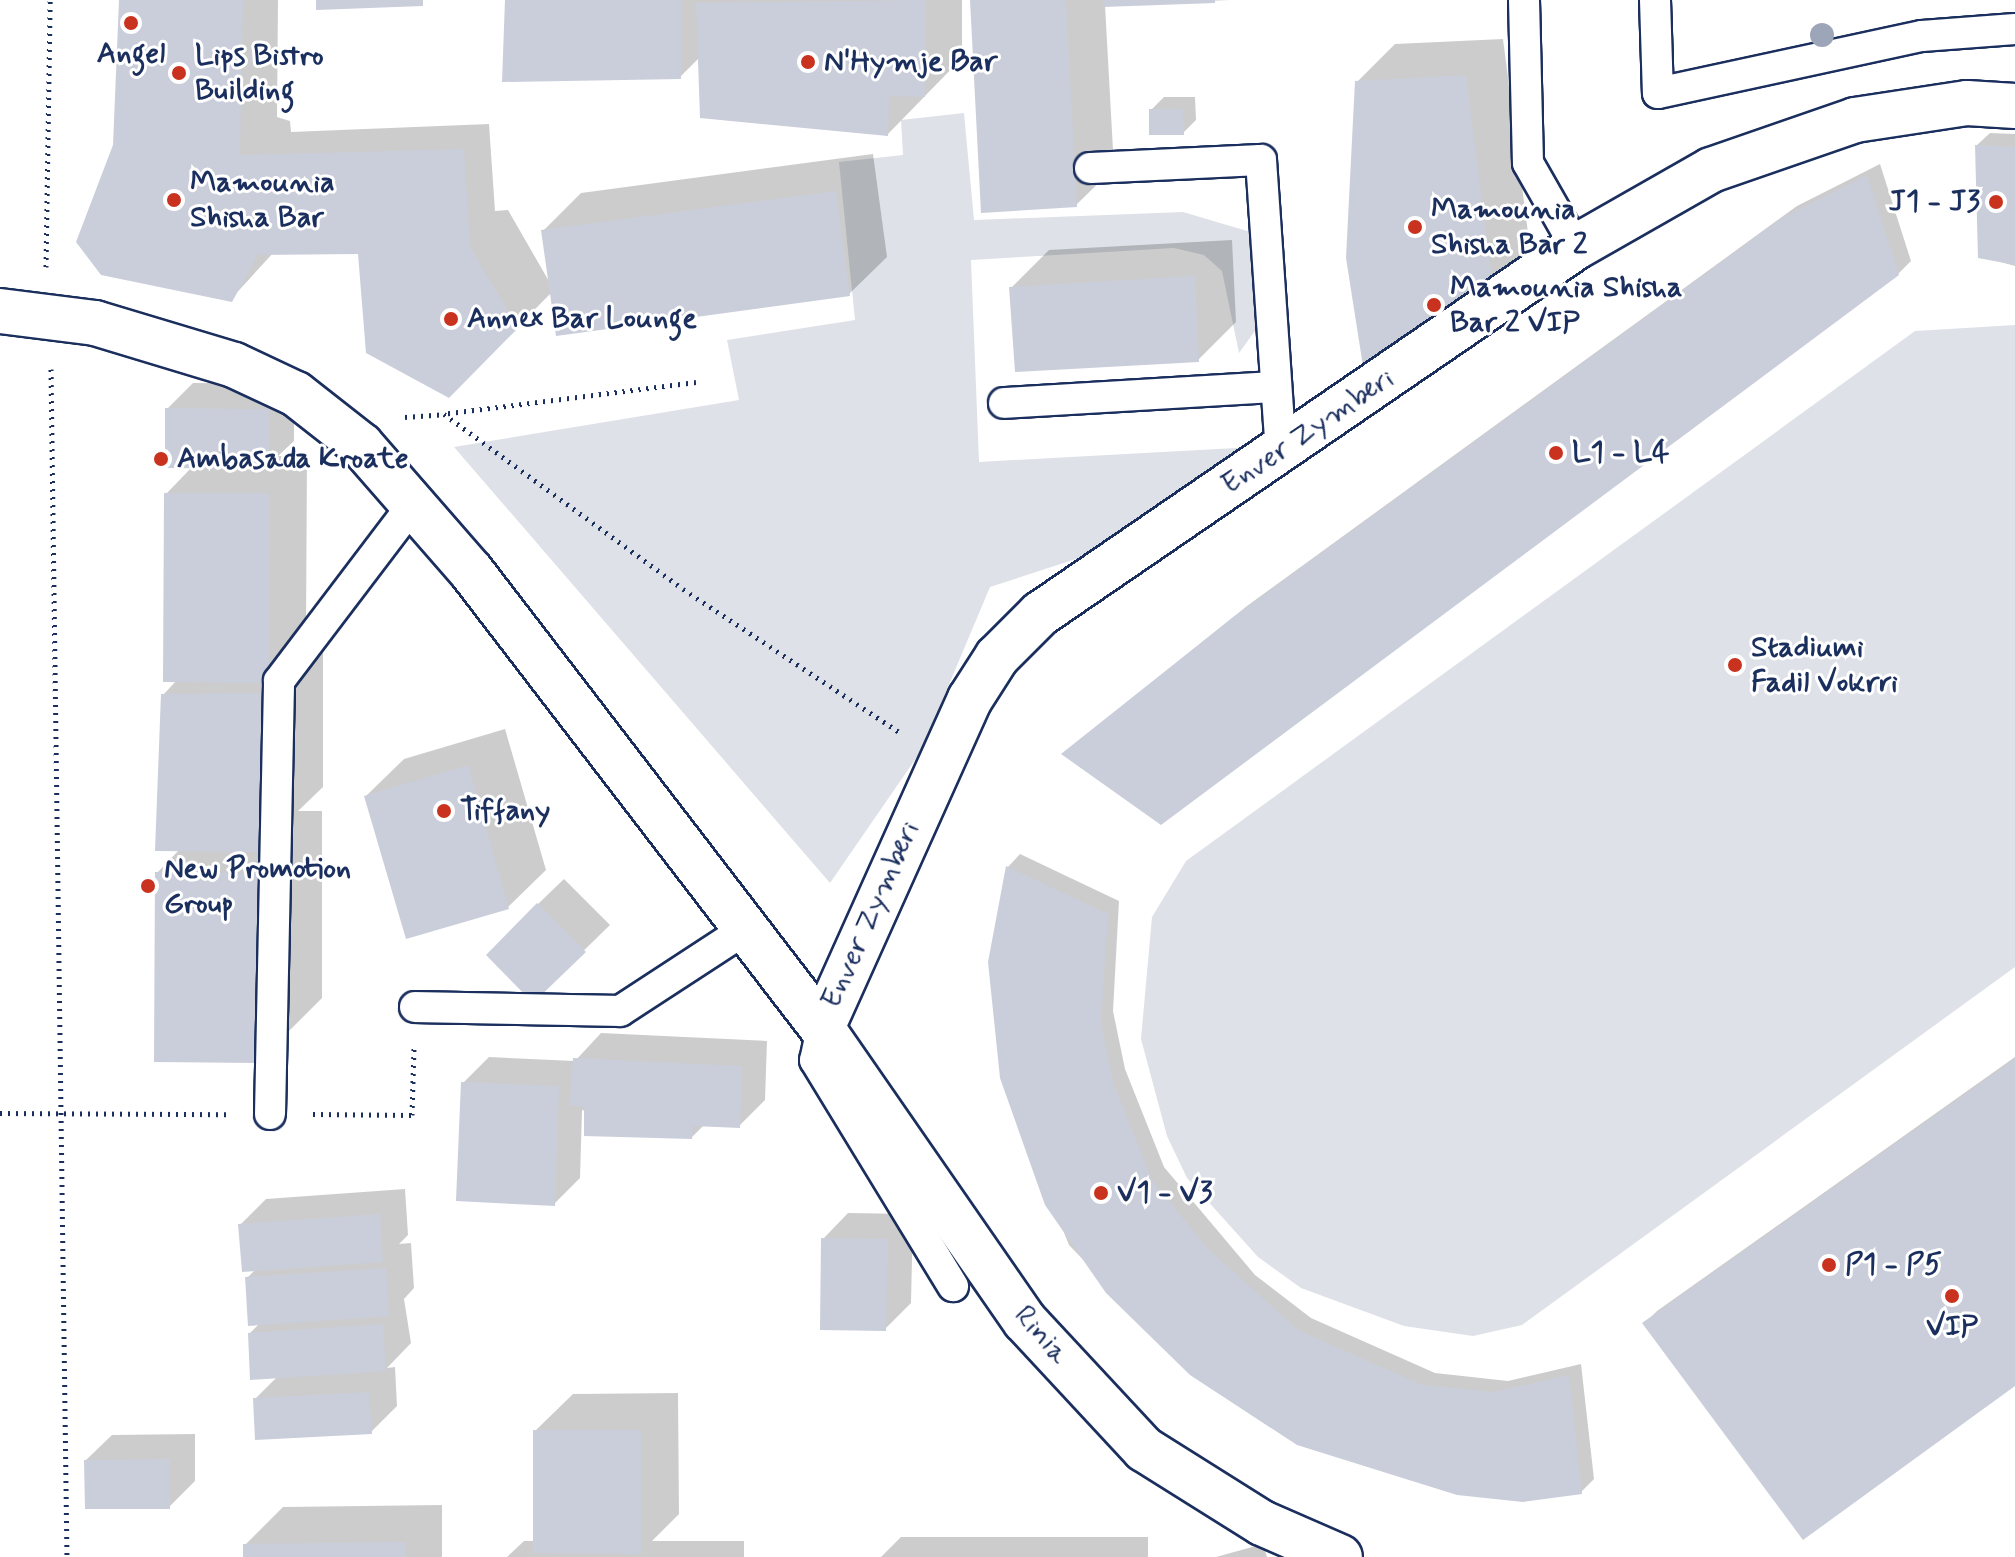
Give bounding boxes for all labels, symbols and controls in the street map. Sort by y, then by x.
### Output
marker: Angel [122,14,140,32]
place label: Angel [97,36,165,72]
place label: Lips Bistro Building [195,38,324,108]
place label: N'Hymje Bar [824,44,997,80]
marker: N'Hymje Bar [799,53,817,71]
marker: Lips Bistro Building [170,64,188,82]
place label: Mamounia Shisha Bar [190,165,335,236]
place label: J1 - J3 [1889,184,1980,220]
marker: Mamounia Shisha Bar [165,191,183,209]
place label: Mamounia Shisha Bar 2 [1431,192,1588,262]
marker: J1 - J3 [1987,193,2005,211]
marker: Mamounia Shisha Bar 2 [1406,218,1424,236]
place label: Mamounia Shisha Bar 2 VIP [1450,270,1682,340]
marker: Mamounia Shisha Bar 2 VIP [1425,296,1443,314]
place label: Annex Bar Lounge [467,301,694,337]
marker: Annex Bar Lounge [442,310,460,328]
street label: Enver Zymberi [1215,361,1401,503]
place label: L1 - L4 [1572,435,1669,471]
place label: Ambasada Kroate [177,441,409,477]
marker: L1 - L4 [1547,444,1565,462]
marker: Ambasada Kroate [152,450,170,468]
place label: Stadiumi Fadil Vokrri [1751,630,1898,700]
marker: Stadiumi Fadil Vokrri [1726,656,1744,674]
place label: Tiffany [460,793,550,829]
marker: Tiffany [435,802,453,820]
street label: Enver Zymberi [814,816,928,1014]
place label: New Promotion Group [164,851,349,922]
marker: New Promotion Group [139,877,157,895]
place label: V1 - V3 [1117,1175,1212,1211]
marker: V1 - V3 [1092,1184,1110,1202]
place label: P1 - P5 [1845,1247,1942,1283]
marker: P1 - P5 [1820,1256,1838,1274]
marker: VIP [1943,1287,1961,1305]
street label: Rinia [1006,1298,1076,1372]
place label: VIP [1926,1309,1978,1345]

